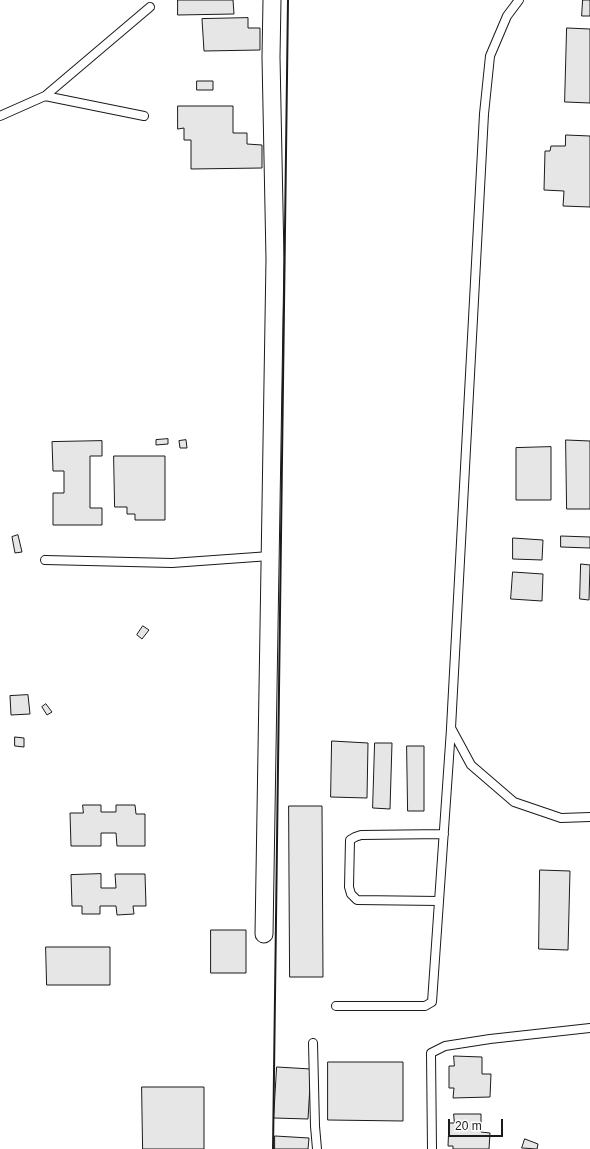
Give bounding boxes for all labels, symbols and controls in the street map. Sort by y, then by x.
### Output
scale bar [450,1111,505,1137]
text: 20 m [455,1119,482,1133]

